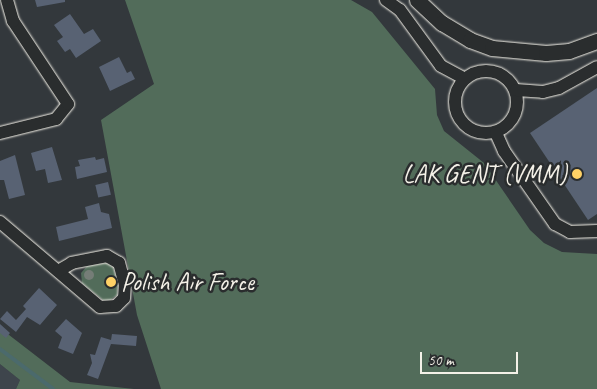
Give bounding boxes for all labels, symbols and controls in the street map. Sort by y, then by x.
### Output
place label: LAK GENT (VMM) [404,159,567,189]
marker: LAK GENT (VMM) [571,168,583,180]
place label: Polish Air Force [121,267,253,297]
marker: Polish Air Force [105,276,117,288]
scale bar [422,342,520,374]
text: 50 m [428,351,454,370]

